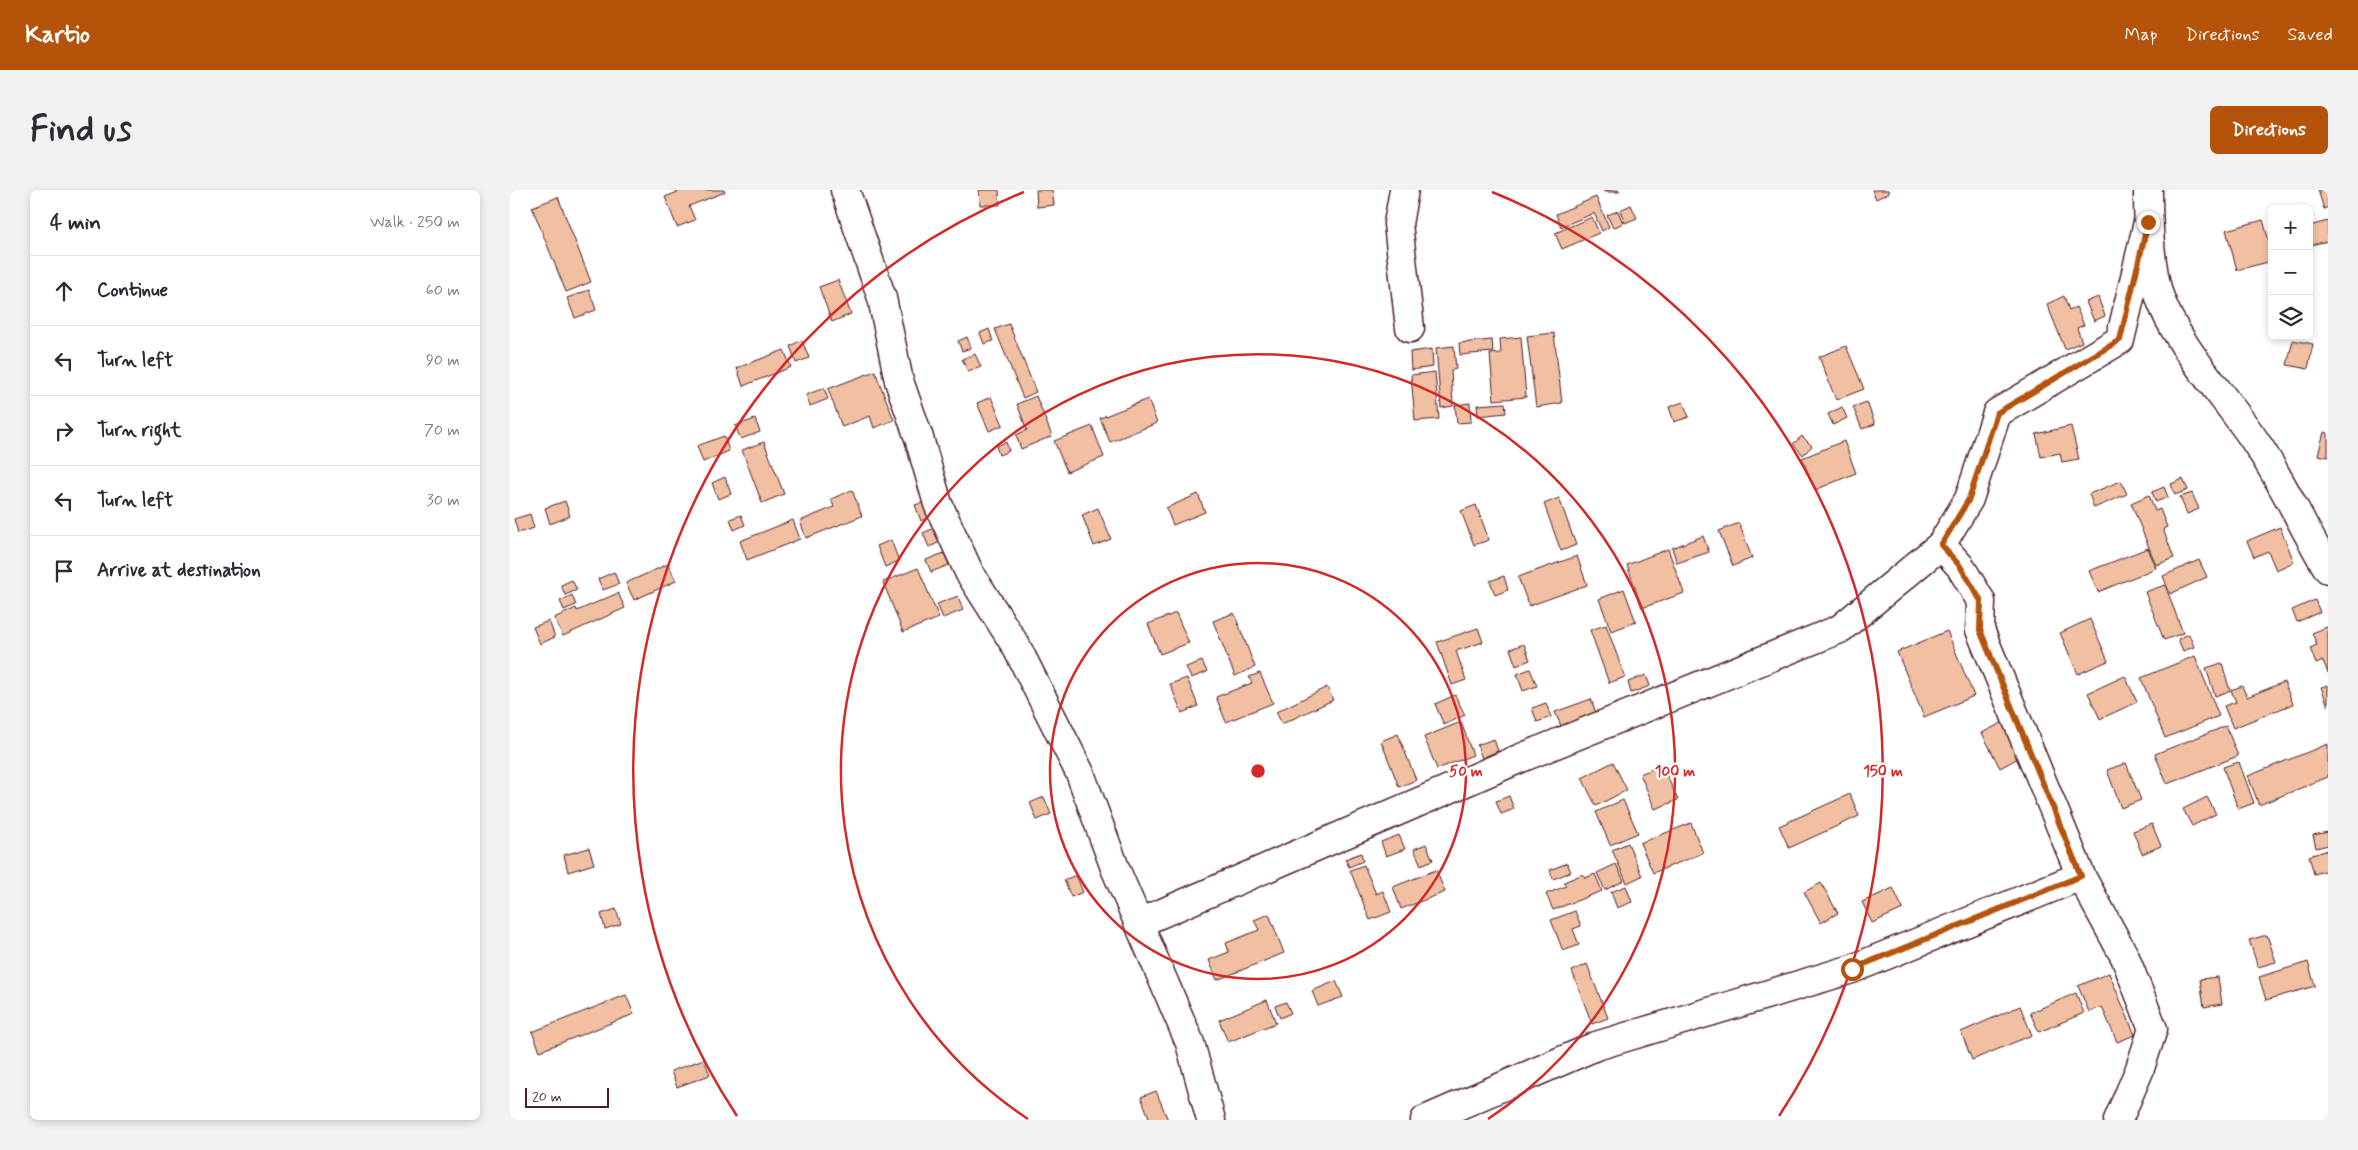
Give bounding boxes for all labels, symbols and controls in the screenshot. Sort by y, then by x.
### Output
text: Kartio [25,20,90,51]
text: Map [2125,23,2158,47]
text: Directions [2186,23,2260,47]
text: Saved [2288,23,2333,47]
button: Directions [2210,106,2328,154]
text: Find us [30,107,132,153]
map controls [2268,205,2313,340]
button: + [2268,205,2313,250]
text: 4 min [50,209,101,237]
route end [2137,211,2160,234]
text: Walk · 250 m [370,212,460,233]
button: − [2268,250,2313,295]
icon: ahead [50,277,78,305]
text: Continue [97,278,168,303]
text: 60 m [426,280,460,301]
button: layers [2268,295,2313,340]
icon: left [50,347,78,375]
text: Turn left [97,348,173,373]
text: 90 m [426,350,460,371]
icon: right [50,417,78,445]
text: Turn right [97,418,181,443]
text: 70 m [424,420,460,441]
icon: left [50,487,78,515]
text: Turn left [97,488,173,513]
text: 30 m [427,490,460,511]
icon: arrive [50,557,78,585]
text: Arrive at destination [97,558,261,583]
centre of rings [1249,762,1267,780]
text: 50 m [1449,762,1483,782]
text: 100 m [1655,762,1695,782]
text: 150 m [1863,762,1903,782]
route start [1841,958,1864,981]
scale bar [525,1085,609,1108]
text: 20 m [532,1088,562,1106]

